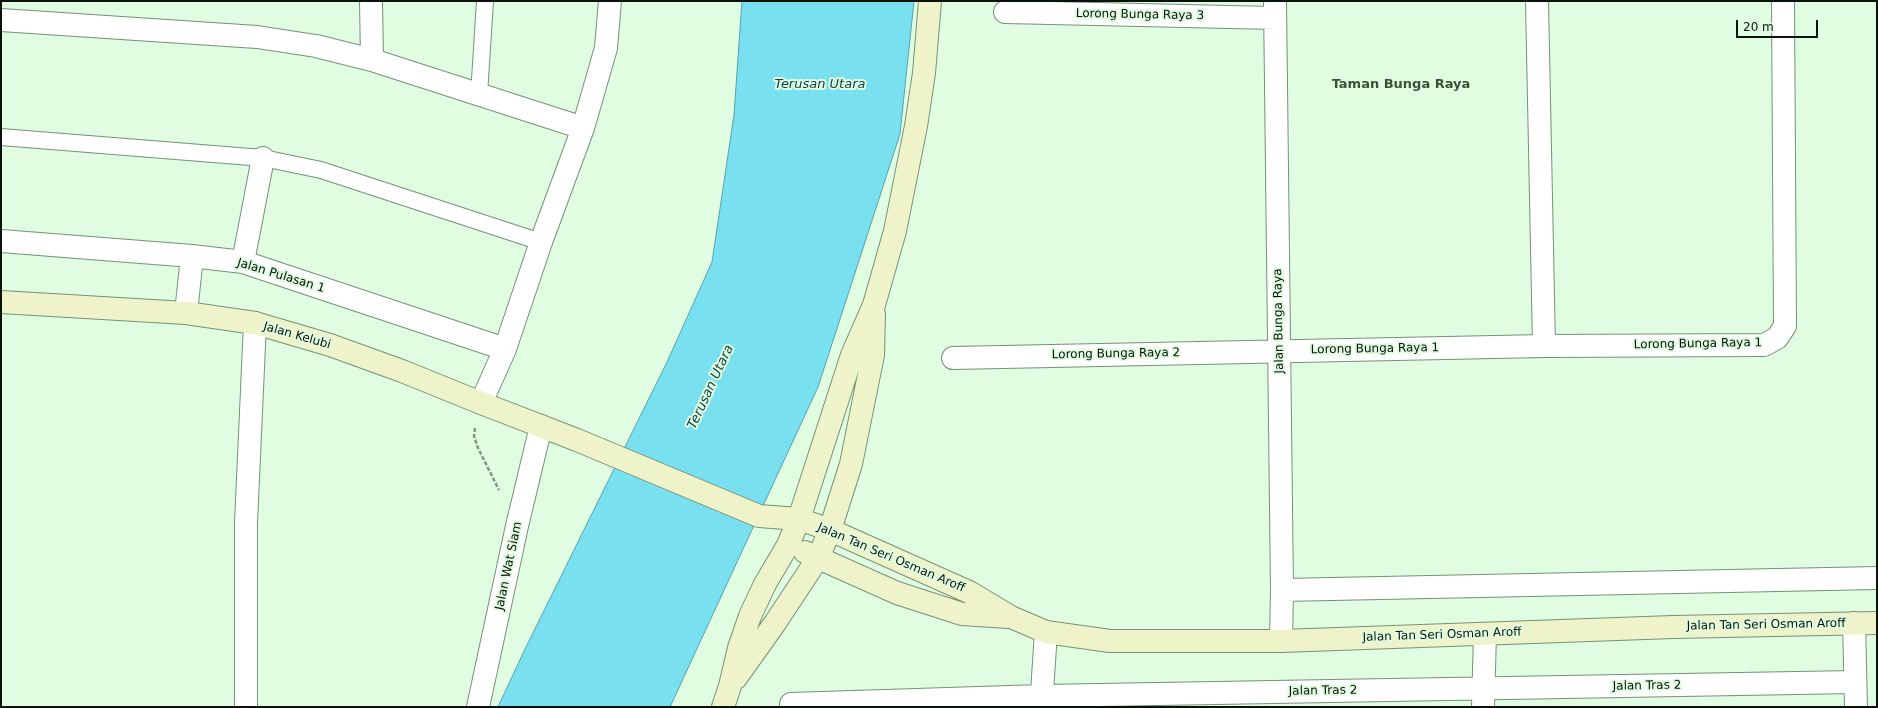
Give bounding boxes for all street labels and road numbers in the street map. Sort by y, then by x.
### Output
street label: Lorong Bunga Raya 3 [1076,7,1204,23]
street label: Jalan Pulasan 1 [235,256,327,296]
street label: Jalan Bunga Raya [1271,268,1287,374]
street label: Jalan Kelubi [262,319,332,353]
street label: Lorong Bunga Raya 1 [1634,336,1762,352]
street label: Lorong Bunga Raya 1 [1311,341,1439,357]
street label: Lorong Bunga Raya 2 [1052,346,1180,362]
street label: Jalan Tan Seri Osman Aroff [815,520,967,596]
street label: Jalan Wat Siam [493,521,525,611]
street label: Jalan Tan Seri Osman Aroff [1686,616,1846,634]
street label: Jalan Tan Seri Osman Aroff [1362,625,1522,645]
street label: Jalan Tras 2 [1613,678,1681,694]
street label: Jalan Tras 2 [1289,683,1357,699]

